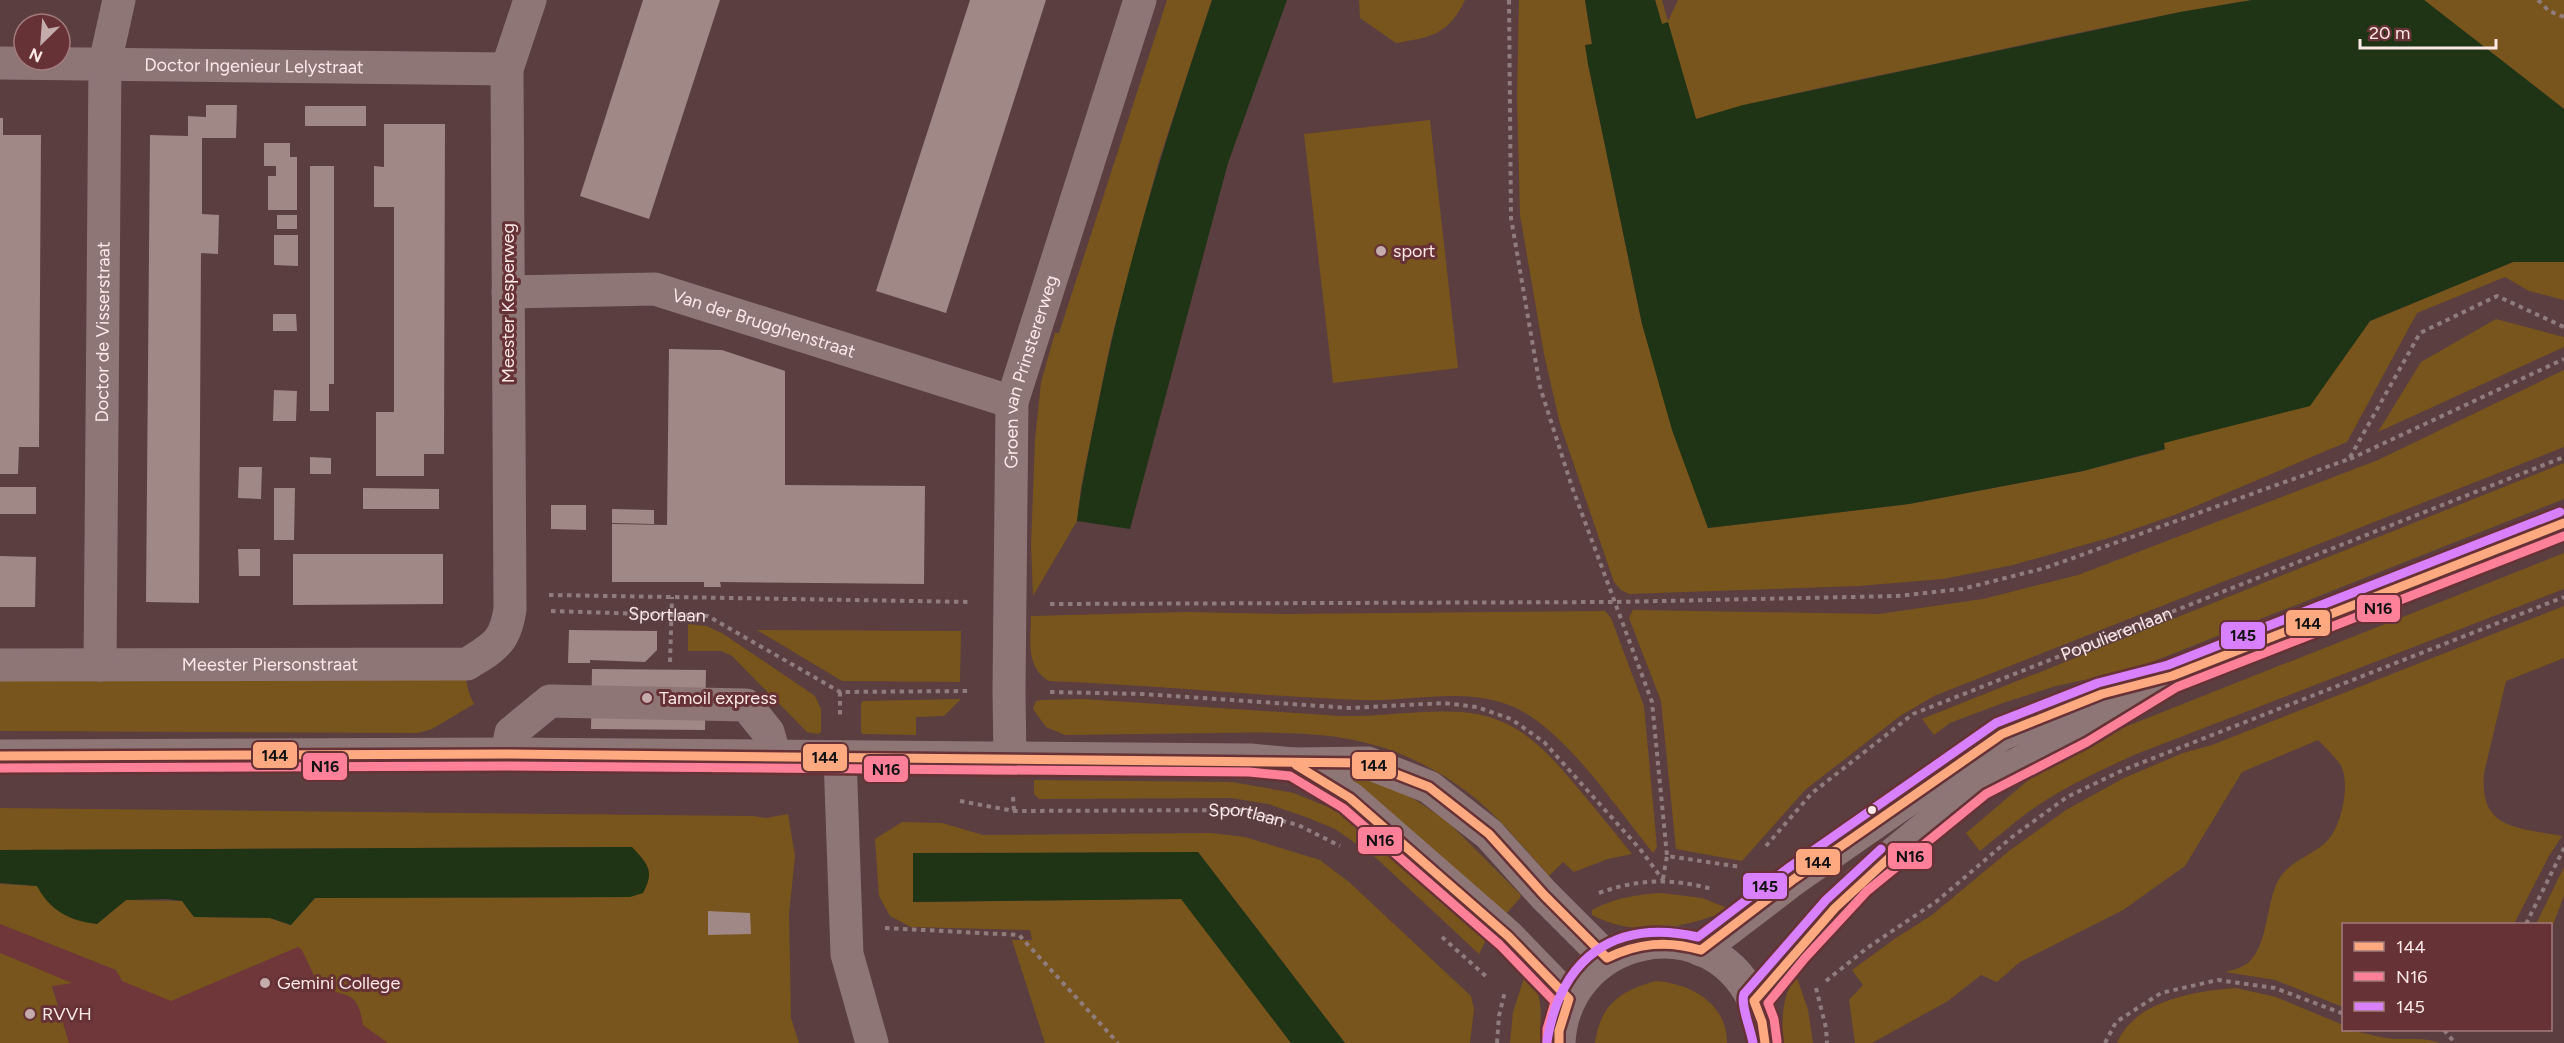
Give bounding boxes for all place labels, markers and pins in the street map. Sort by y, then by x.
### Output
place label: sport [1393,240,1436,262]
marker: sport [1374,244,1388,258]
place label: Tamoil express [659,687,777,709]
marker: Tamoil express [640,691,654,705]
unlabelled marker [1866,804,1878,816]
place label: Gemini College [277,972,400,994]
marker: Gemini College [258,976,272,990]
place label: RVVH [42,1003,92,1025]
marker: RVVH [23,1007,37,1021]

